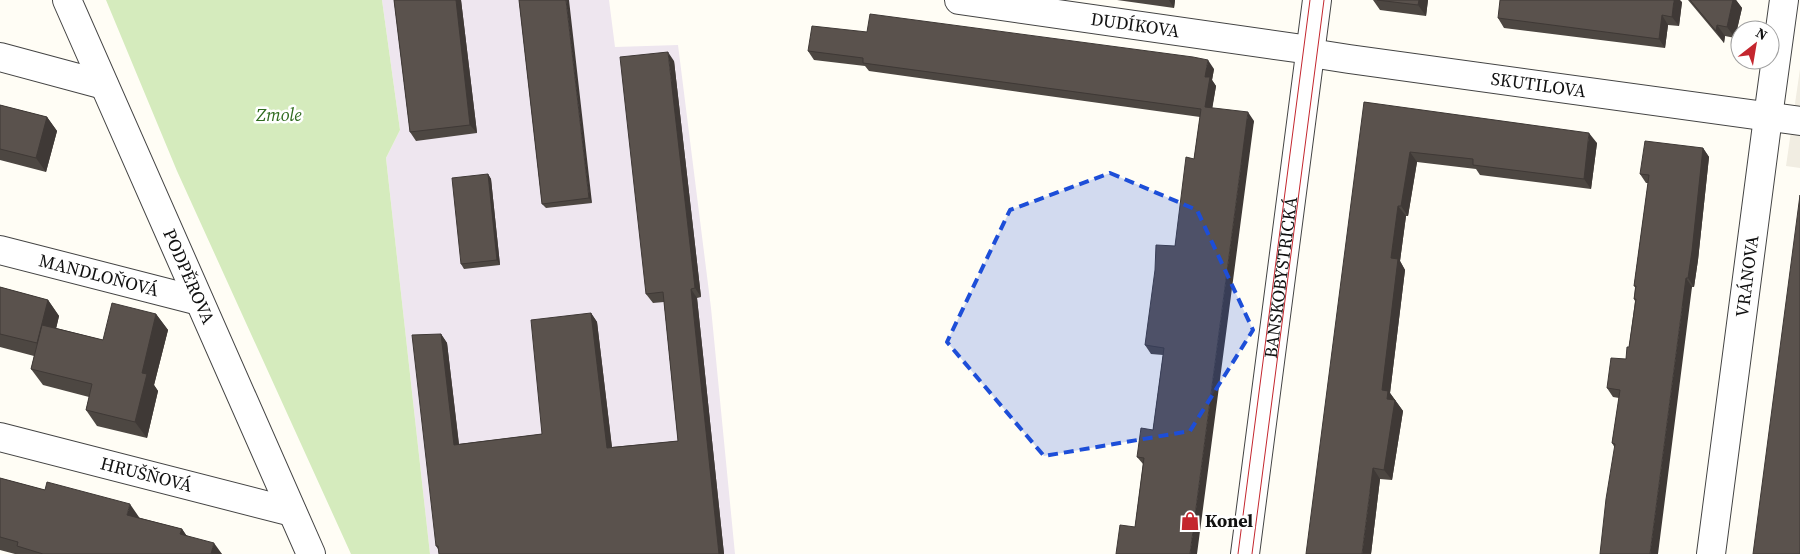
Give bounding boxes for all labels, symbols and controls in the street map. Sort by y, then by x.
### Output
street label: DUDÍKOVA [1089,6,1181,43]
north arrow [1730,20,1780,70]
text: N [1752,23,1771,45]
street label: SKUTILOVA [1489,66,1588,103]
park label: Zmole [255,102,302,127]
street label: BANSKOBYSTRICKÁ [1258,195,1303,360]
street label: PODPĚROVA [157,225,221,328]
street label: VRÁNOVA [1729,234,1764,319]
street label: MANDLOŇOVÁ [36,247,162,302]
street label: HRUŠŇOVÁ [98,450,195,498]
place label: Konel [1205,508,1253,533]
shop icon: Konel [1179,510,1201,532]

